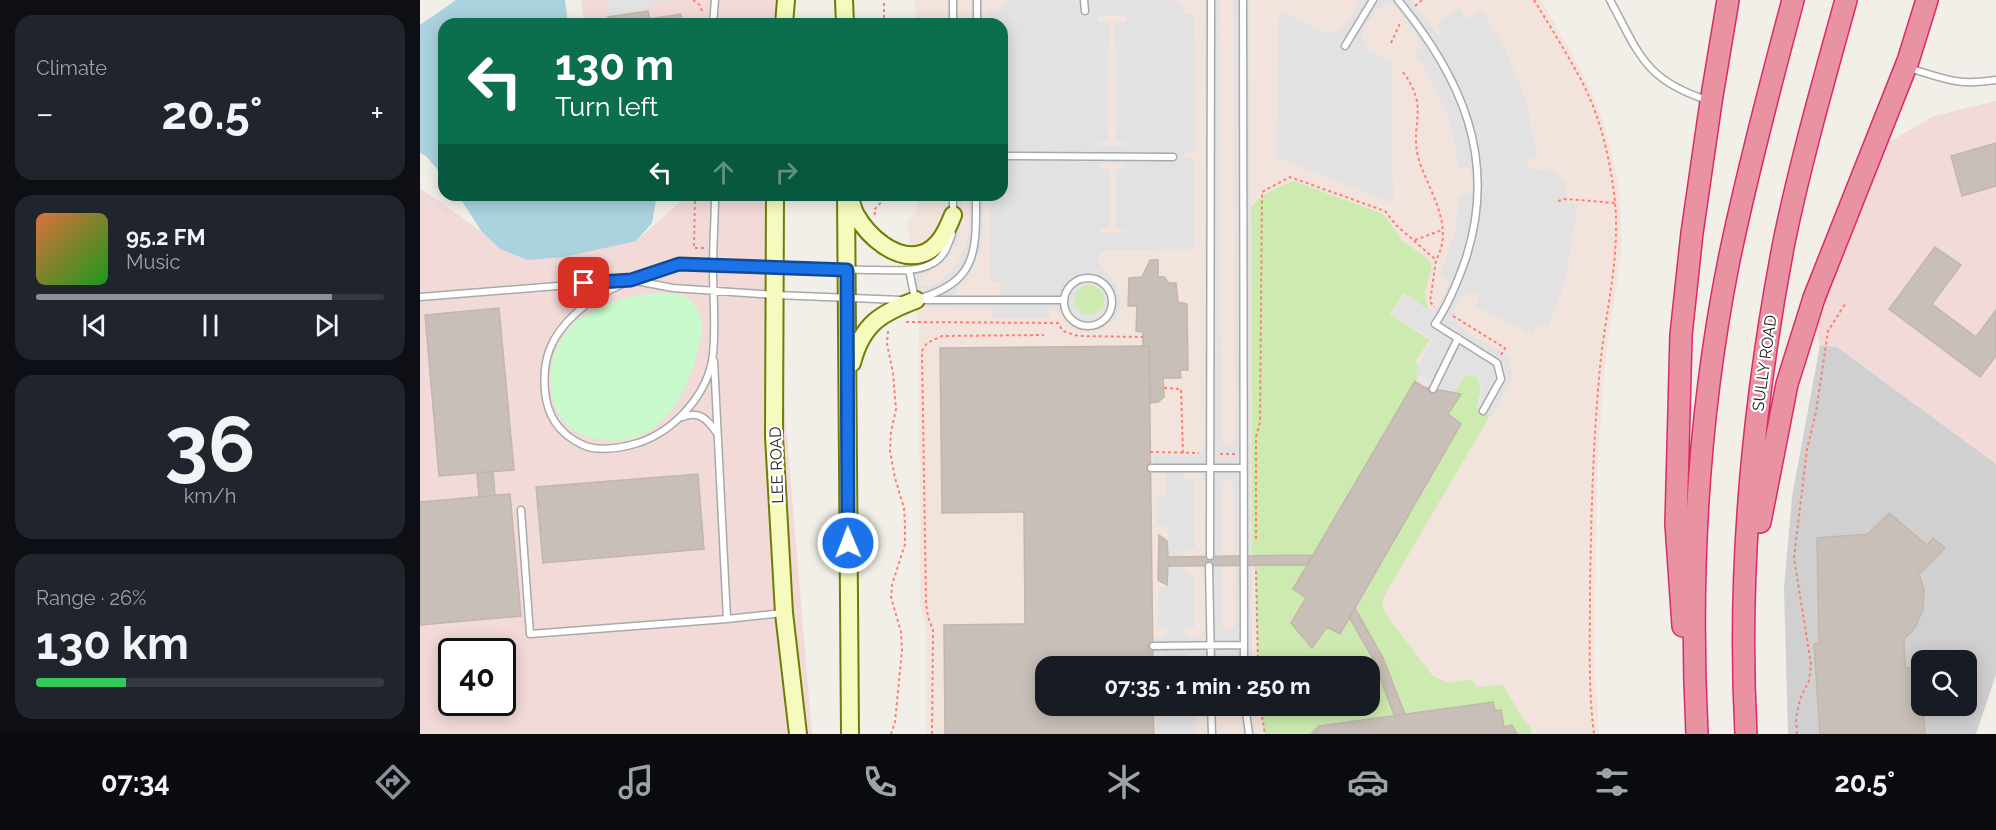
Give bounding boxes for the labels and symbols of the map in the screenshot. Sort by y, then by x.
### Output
pin [558,257,609,308]
street label: SULLY ROAD [1748,314,1781,412]
street label: LEE ROAD [766,426,787,504]
position arrow [816,511,880,575]
speed limit sign: 40 [438,638,516,716]

